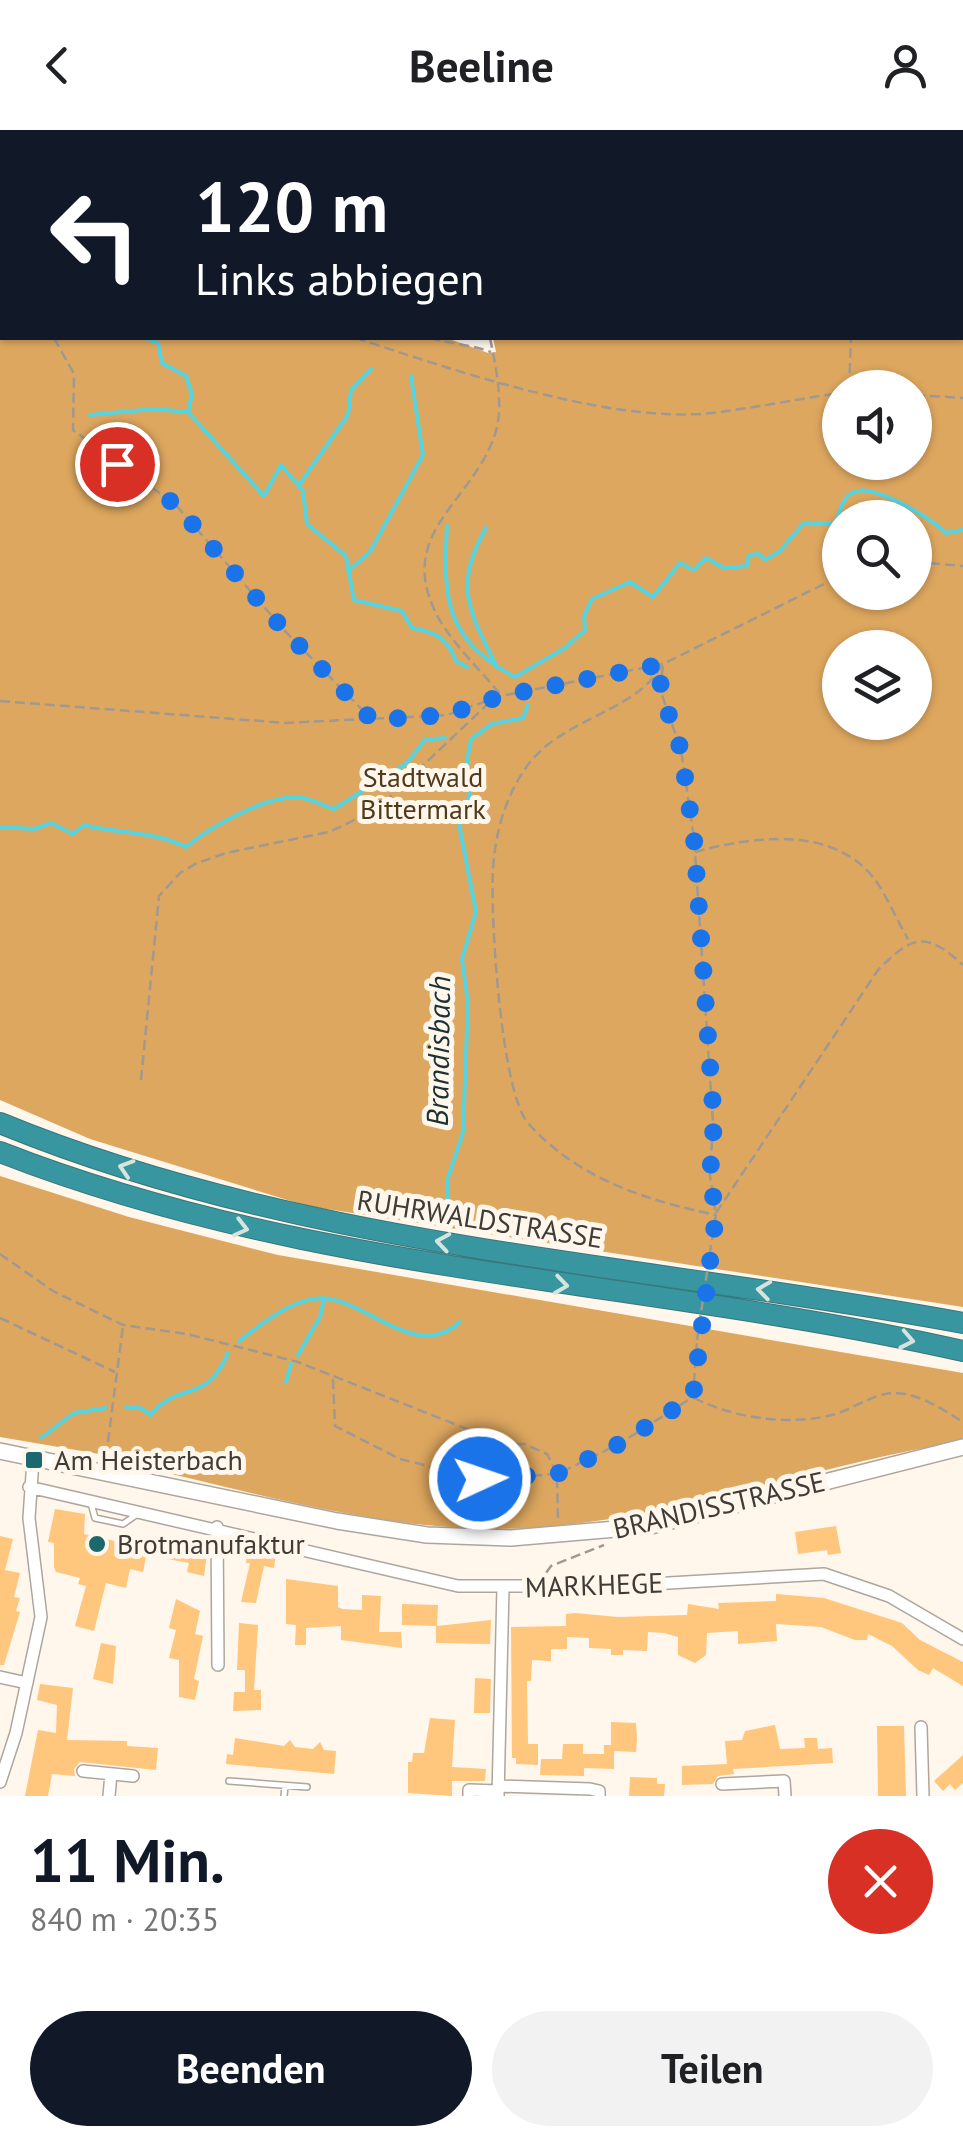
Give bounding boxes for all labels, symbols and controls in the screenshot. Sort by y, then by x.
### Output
text: Beeline [409,36,554,94]
icon: back [30,38,85,93]
icon: person [878,38,933,93]
text: 120 m [195,161,388,251]
icon: left [30,170,160,300]
text: Links abbiegen [195,249,484,307]
map controls [822,370,932,740]
button: sound [822,370,932,480]
pin [75,422,160,507]
icon: arrive [90,437,145,492]
button: search [822,500,932,610]
button: layers [822,630,932,740]
park label: Stadtwald Bittermark [360,758,486,827]
water label: Brandisbach [417,975,458,1127]
one-way arrow [119,1160,136,1180]
street label: RUHRWALDSTRASSE [355,1181,606,1256]
one-way arrow [232,1216,249,1237]
one-way arrow [434,1232,451,1253]
one-way arrow [552,1274,569,1295]
one-way arrow [756,1280,772,1301]
one-way arrow [898,1329,915,1350]
position arrow [428,1427,532,1531]
place label: Am Heisterbach [54,1441,243,1478]
marker: Am Heisterbach [23,1449,45,1471]
street label: BRANDISSTRASSE [609,1462,828,1547]
place label: Brotmanufaktur [117,1525,305,1562]
marker: Brotmanufaktur [86,1533,108,1555]
street label: MARKHEGE [524,1564,664,1605]
text: 11 Min. [30,1821,225,1899]
button: close [828,1829,933,1934]
text: 840 m · 20:35 [30,1898,219,1940]
button: Beenden [30,2011,472,2126]
button: Teilen [492,2011,933,2126]

